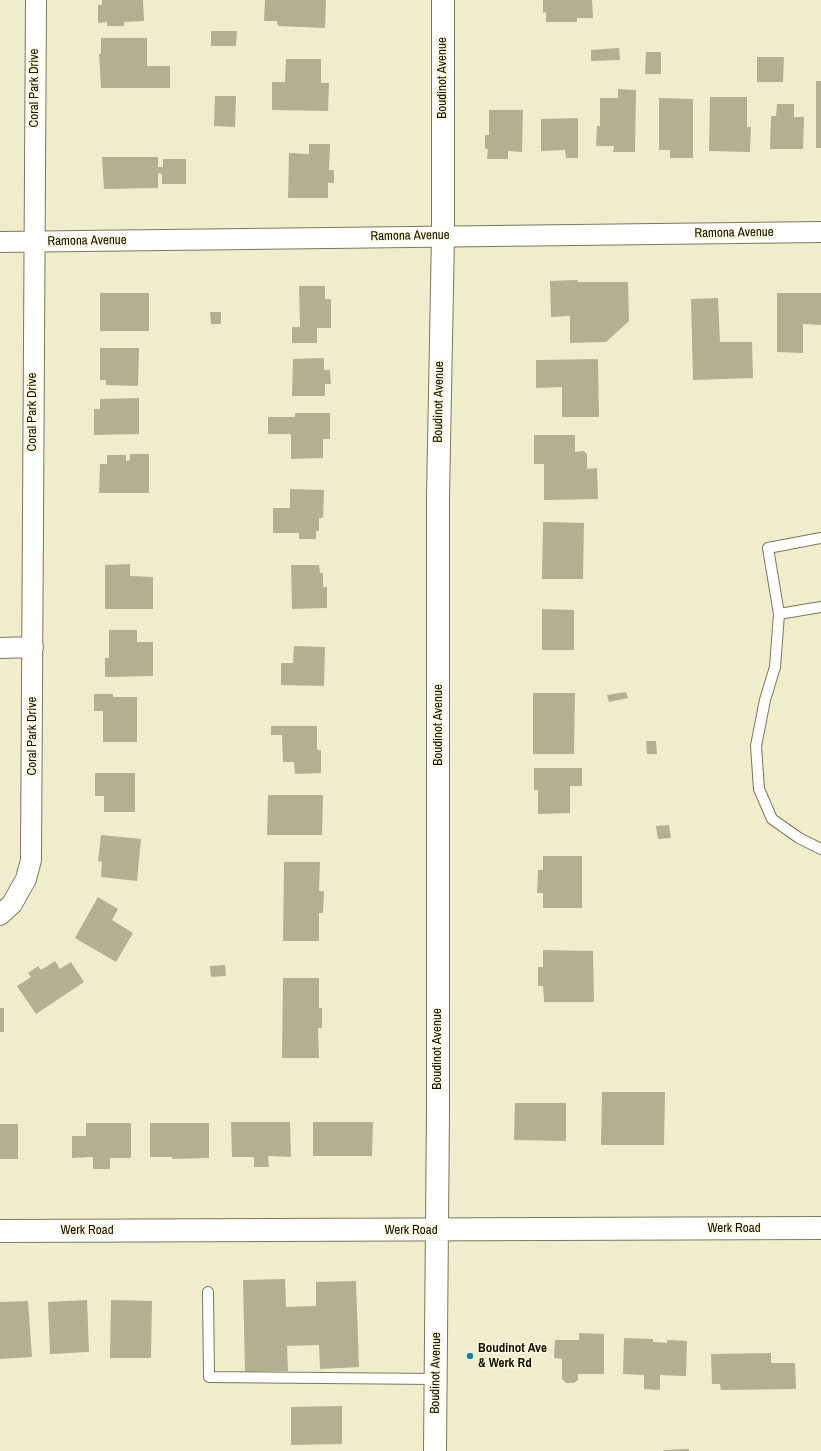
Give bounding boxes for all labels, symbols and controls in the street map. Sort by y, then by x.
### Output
street label: Boudinot Avenue [435,37,451,119]
street label: Coral Park Drive [27,49,43,127]
street label: Ramona Avenue [694,225,774,241]
street label: Ramona Avenue [370,228,450,244]
street label: Ramona Avenue [47,233,127,249]
street label: Boudinot Avenue [430,361,448,443]
street label: Coral Park Drive [25,373,41,451]
street label: Boudinot Avenue [431,684,447,766]
street label: Coral Park Drive [25,697,41,775]
street label: Boudinot Avenue [430,1008,446,1090]
street label: Werk Road [707,1221,761,1237]
street label: Werk Road [60,1223,114,1239]
street label: Werk Road [384,1223,438,1239]
street label: Boudinot Avenue [427,1332,445,1414]
place label: Boudinot Ave & Werk Rd [478,1341,547,1372]
marker: Boudinot Ave & Werk Rd [465,1351,475,1361]

